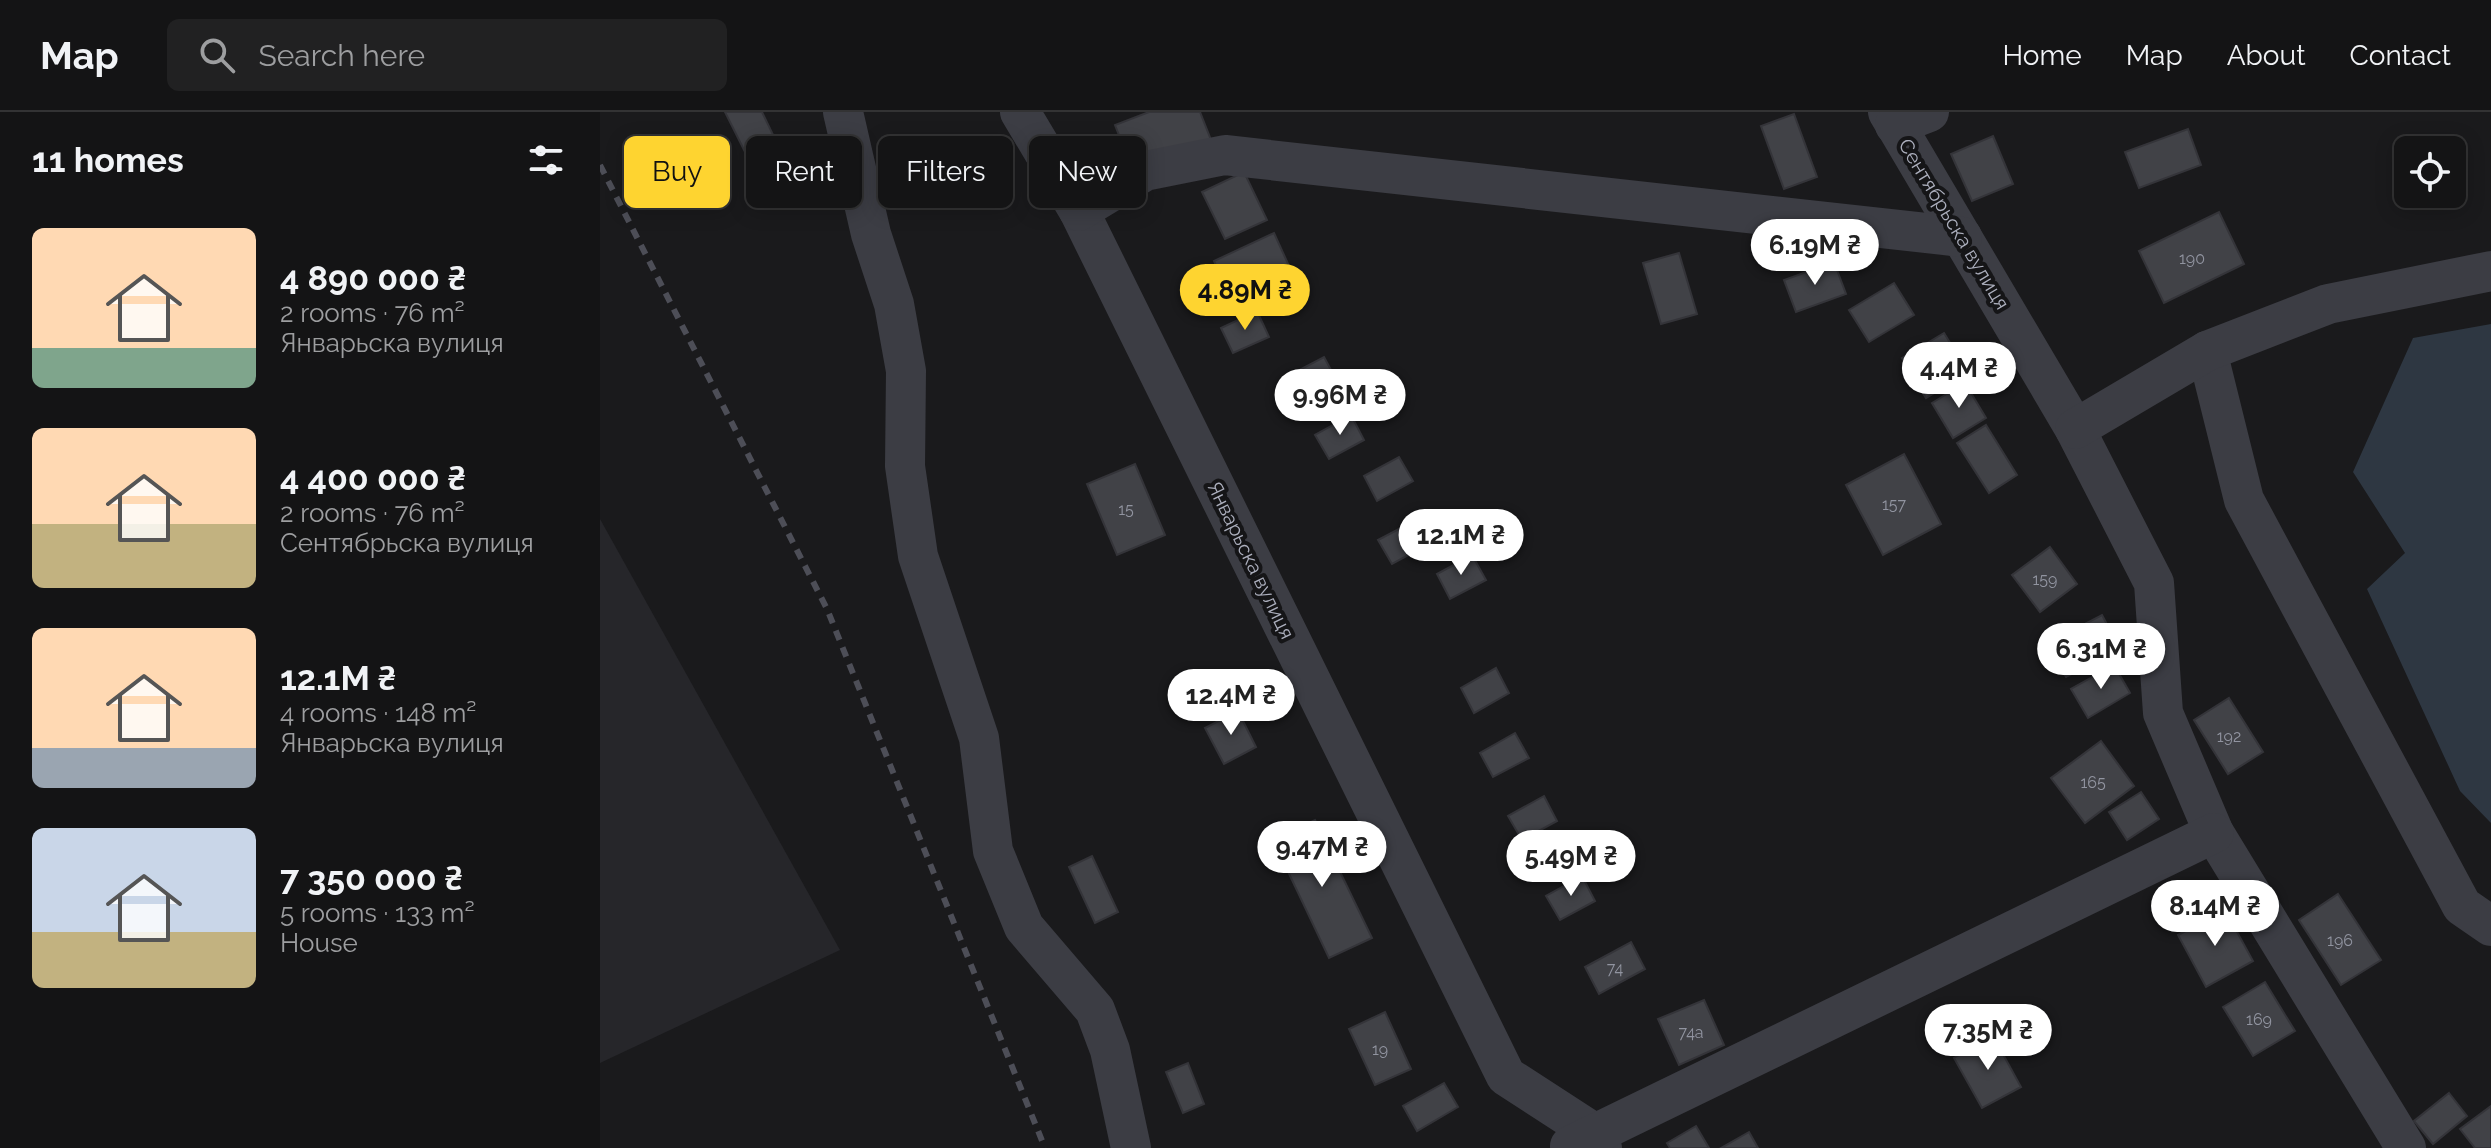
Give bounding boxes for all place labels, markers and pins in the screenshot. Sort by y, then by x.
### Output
pin: 6.19M ₴ [1741,219,1889,287]
pin: 4.89M ₴ [1171,264,1319,332]
pin: 4.4M ₴ [1894,342,2024,410]
pin: 9.96M ₴ [1266,369,1414,437]
pin: 12.1M ₴ [1387,509,1535,577]
pin: 6.31M ₴ [2027,623,2175,691]
pin: 12.4M ₴ [1157,669,1305,737]
pin: 9.47M ₴ [1248,821,1396,889]
pin: 5.49M ₴ [1497,830,1645,898]
pin: 8.14M ₴ [2141,880,2289,948]
pin: 7.35M ₴ [1914,1004,2062,1072]

